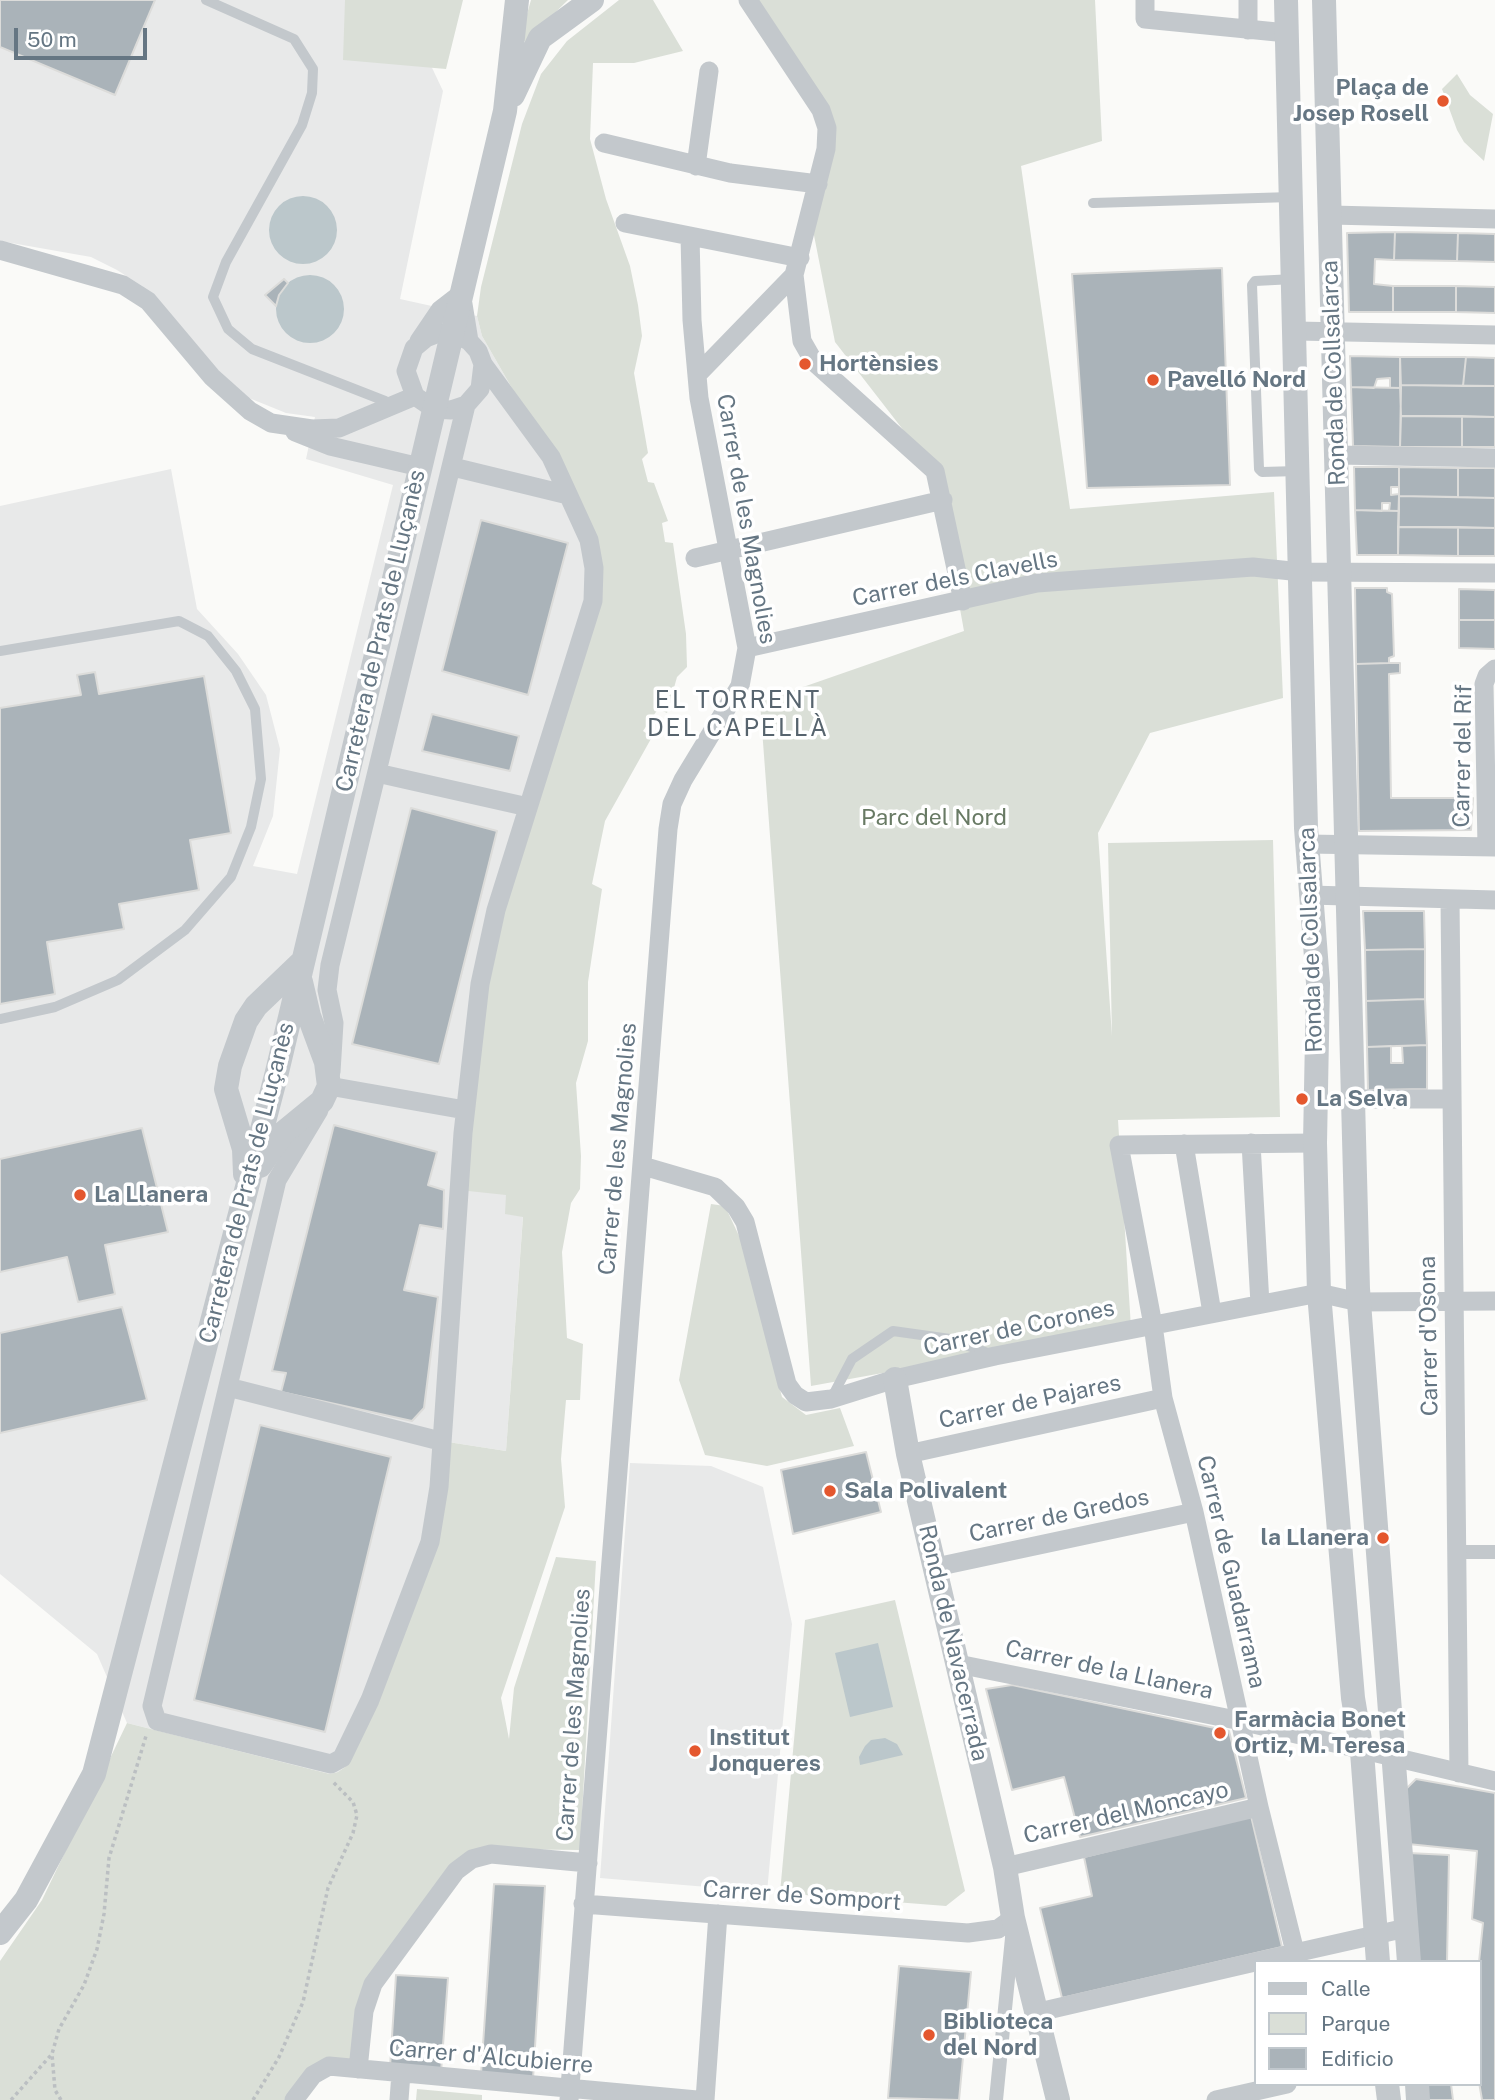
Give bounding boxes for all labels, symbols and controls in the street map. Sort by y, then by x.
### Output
scale bar [18,14,150,58]
text: 50 m [27,27,77,52]
place label: Plaça de Josep Rosell [1293,74,1429,128]
marker: Plaça de Josep Rosell [1435,93,1451,109]
street label: Ronda de Collsalarca [1316,260,1352,486]
place label: Hortènsies [819,350,939,378]
marker: Hortènsies [797,356,813,372]
place label: Pavelló Nord [1167,366,1306,394]
marker: Pavelló Nord [1145,372,1161,388]
street label: Carrer de les Magnolies [710,392,782,646]
street label: Carretera de Prats de Lluçanès [330,467,432,795]
street label: Carrer dels Clavells [850,546,1060,612]
street label: Carrer del Rif [1448,684,1478,828]
district label: EL TORRENT DEL CAPELLÀ [648,687,828,743]
park label: Parc del Nord [861,804,1007,832]
street label: Ronda de Collsalarca [1293,827,1329,1053]
street label: Carretera de Prats de Lluçanès [194,1020,300,1346]
street label: Carrer de les Magnolies [593,1022,643,1276]
place label: La Selva [1316,1085,1408,1113]
marker: La Selva [1294,1091,1310,1107]
place label: La Llanera [94,1181,208,1209]
marker: La Llanera [72,1187,88,1203]
street label: Carrer d'Osona [1414,1256,1444,1416]
street label: Carrer de Corones [921,1294,1117,1362]
street label: Carrer de Pajares [936,1369,1124,1435]
street label: Carrer de Guadarrama [1191,1453,1271,1691]
place label: Sala Polivalent [844,1477,1007,1505]
marker: Sala Polivalent [822,1483,838,1499]
street label: Carrer de Gredos [967,1483,1151,1549]
street label: Ronda de Navacerrada [912,1522,994,1764]
place label: la Llanera [1260,1524,1369,1552]
marker: la Llanera [1375,1530,1391,1546]
street label: Carrer de les Magnolies [551,1588,597,1842]
street label: Carrer de la Llanera [1003,1634,1215,1706]
place label: Farmàcia Bonet Ortiz, M. Teresa [1234,1706,1406,1760]
place label: Institut Jonqueres [709,1724,821,1778]
marker: Farmàcia Bonet Ortiz, M. Teresa [1212,1725,1228,1741]
marker: Institut Jonqueres [687,1743,703,1759]
street label: Carrer del Moncayo [1021,1776,1231,1850]
street label: Carrer de Somport [702,1875,902,1917]
legend [1254,1960,1481,2086]
text: Calle [1321,1976,1371,2001]
place label: Biblioteca del Nord [943,2008,1053,2062]
text: Parque [1321,2011,1390,2036]
marker: Biblioteca del Nord [921,2027,937,2043]
street label: Carrer d'Alcubierre [388,2034,594,2080]
text: Edificio [1321,2046,1394,2071]

